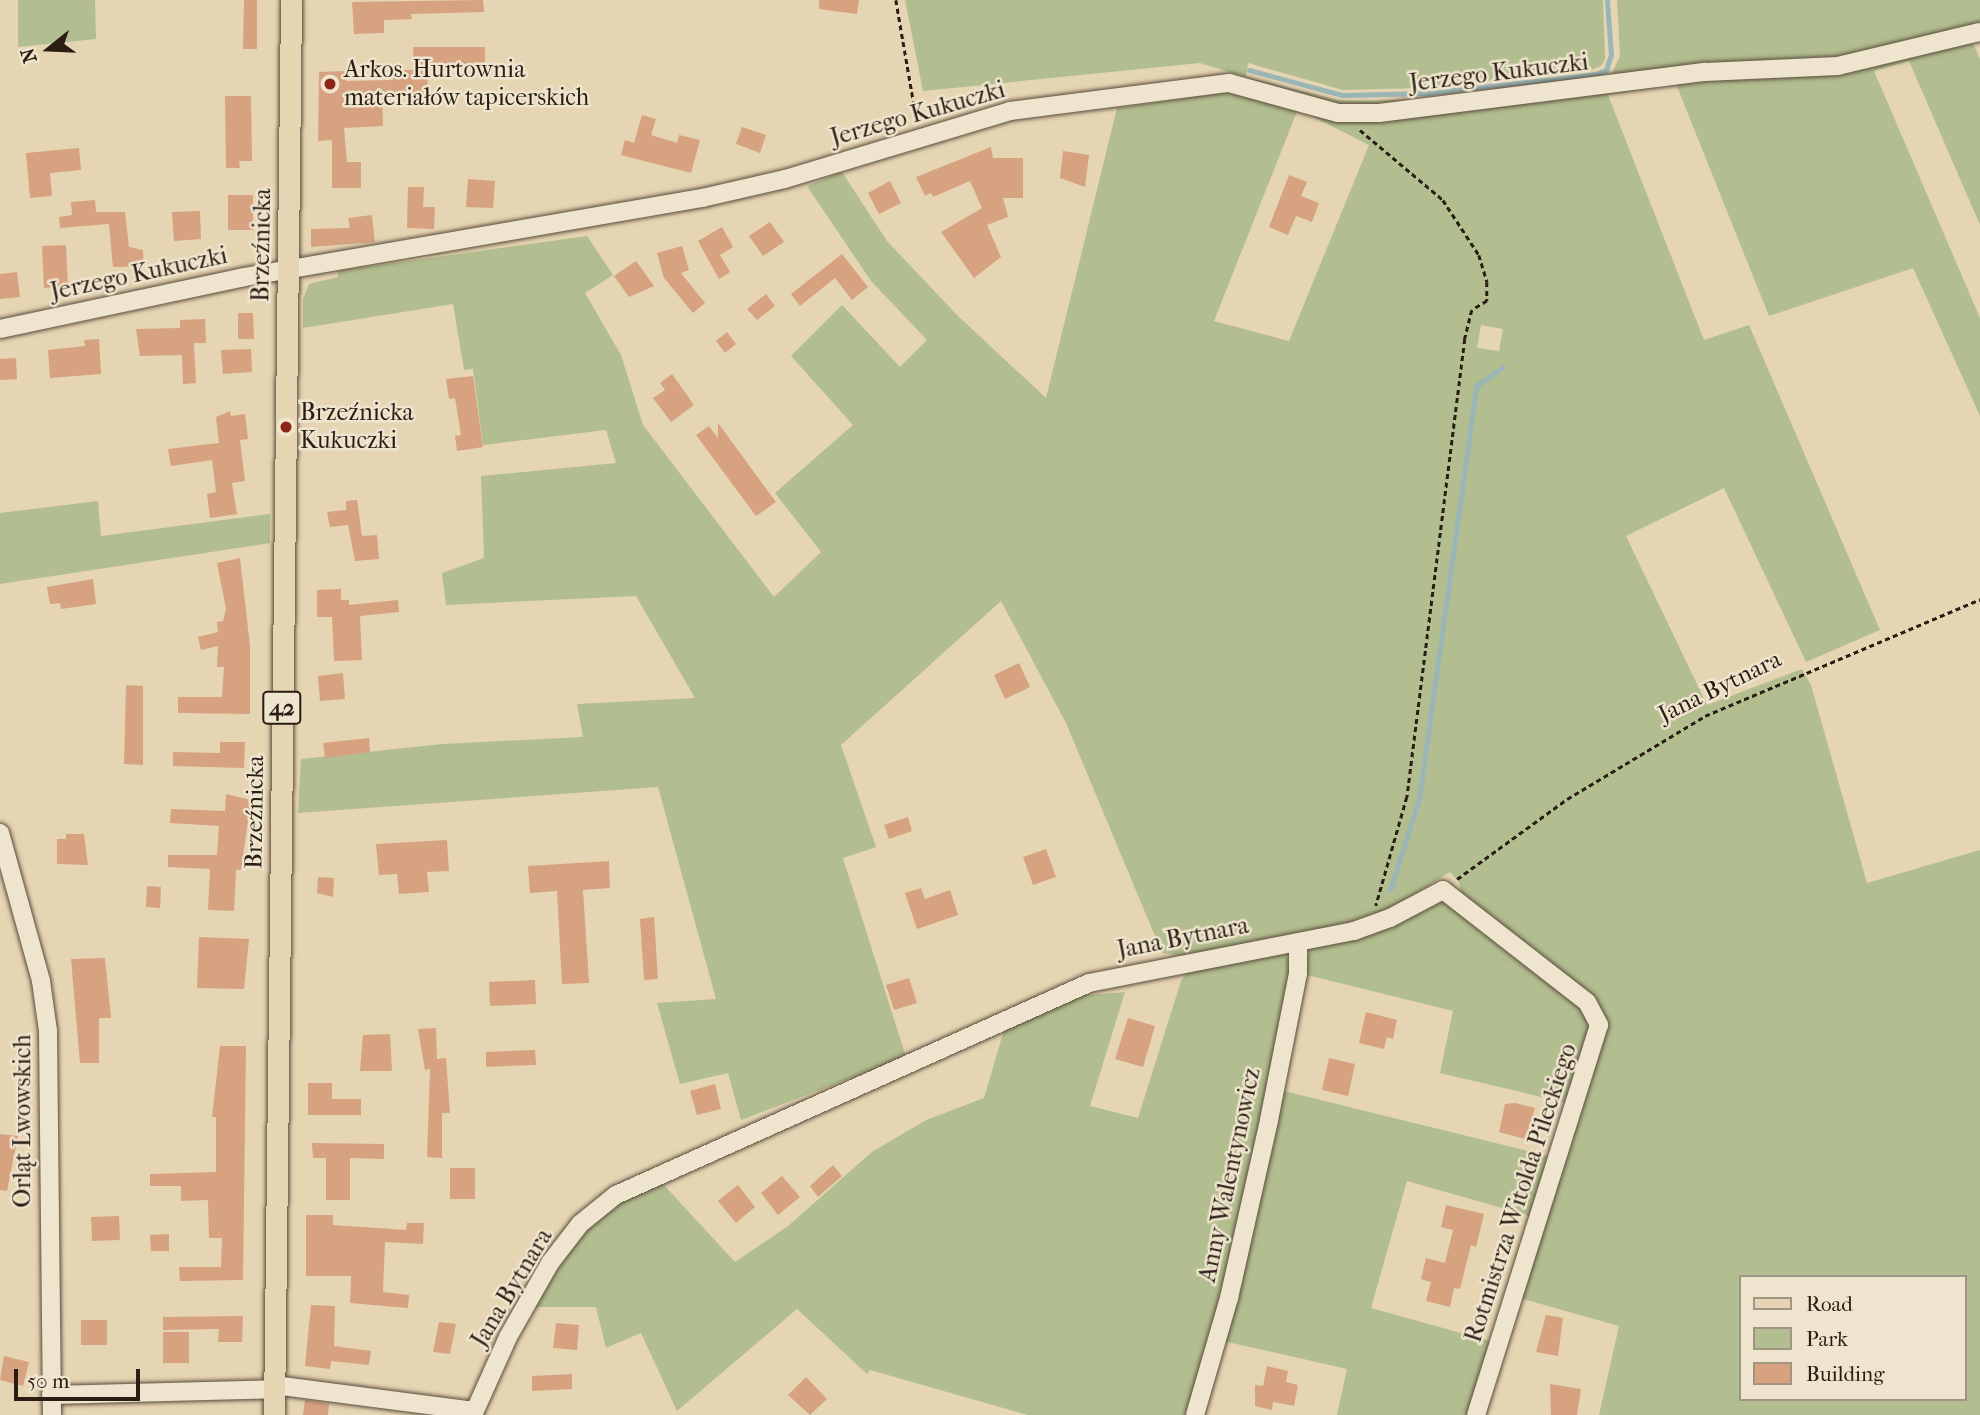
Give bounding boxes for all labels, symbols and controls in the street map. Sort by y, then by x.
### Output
north arrow [14,14,84,84]
text: N [16,45,42,66]
street label: Jerzego Kukuczki [1408,48,1590,98]
place label: Arkos. Hurtownia materiałów tapicerskich [344,56,589,112]
street label: Jerzego Kukuczki [827,75,1009,153]
marker: Arkos. Hurtownia materiałów tapicerskich [322,76,338,92]
street label: Brzeźnicka [247,188,277,302]
street label: Jerzego Kukuczki [48,241,230,307]
place label: Brzeźnicka Kukuczki [300,399,414,455]
marker: Brzeźnicka Kukuczki [278,419,294,435]
street label: Jana Bytnara [1654,645,1786,729]
road number: 42 [261,688,303,728]
street label: Brzeźnicka [240,755,270,869]
street label: Jana Bytnara [1115,911,1251,965]
street label: Orląt Lwowskich [9,1034,37,1208]
street label: Rotmistrza Witolda Pileckiego [1459,1040,1583,1346]
street label: Anny Walentynowicz [1193,1065,1267,1285]
street label: Jana Bytnara [465,1224,559,1352]
legend [1738,1275,1966,1401]
text: Road [1806,1292,1853,1316]
text: Park [1806,1327,1848,1351]
scale bar [18,1356,144,1400]
text: Building [1806,1362,1884,1386]
text: 50 m [27,1369,70,1393]

